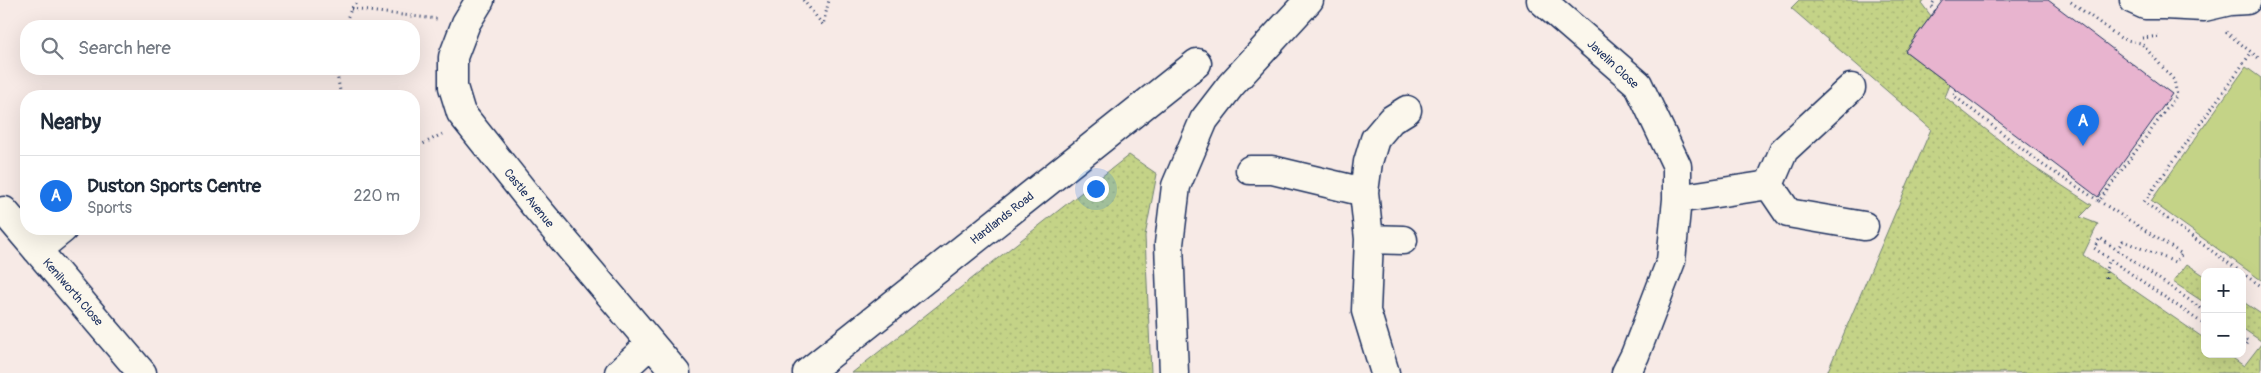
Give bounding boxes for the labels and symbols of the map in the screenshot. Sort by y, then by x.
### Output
street label: Javelin Close [1584,37,1642,92]
pin: A [2067,105,2099,146]
street label: Castle Avenue [500,166,557,231]
your location [1083,176,1109,202]
street label: Hardlands Road [967,189,1037,248]
street label: Kenilworth Close [39,255,106,329]

